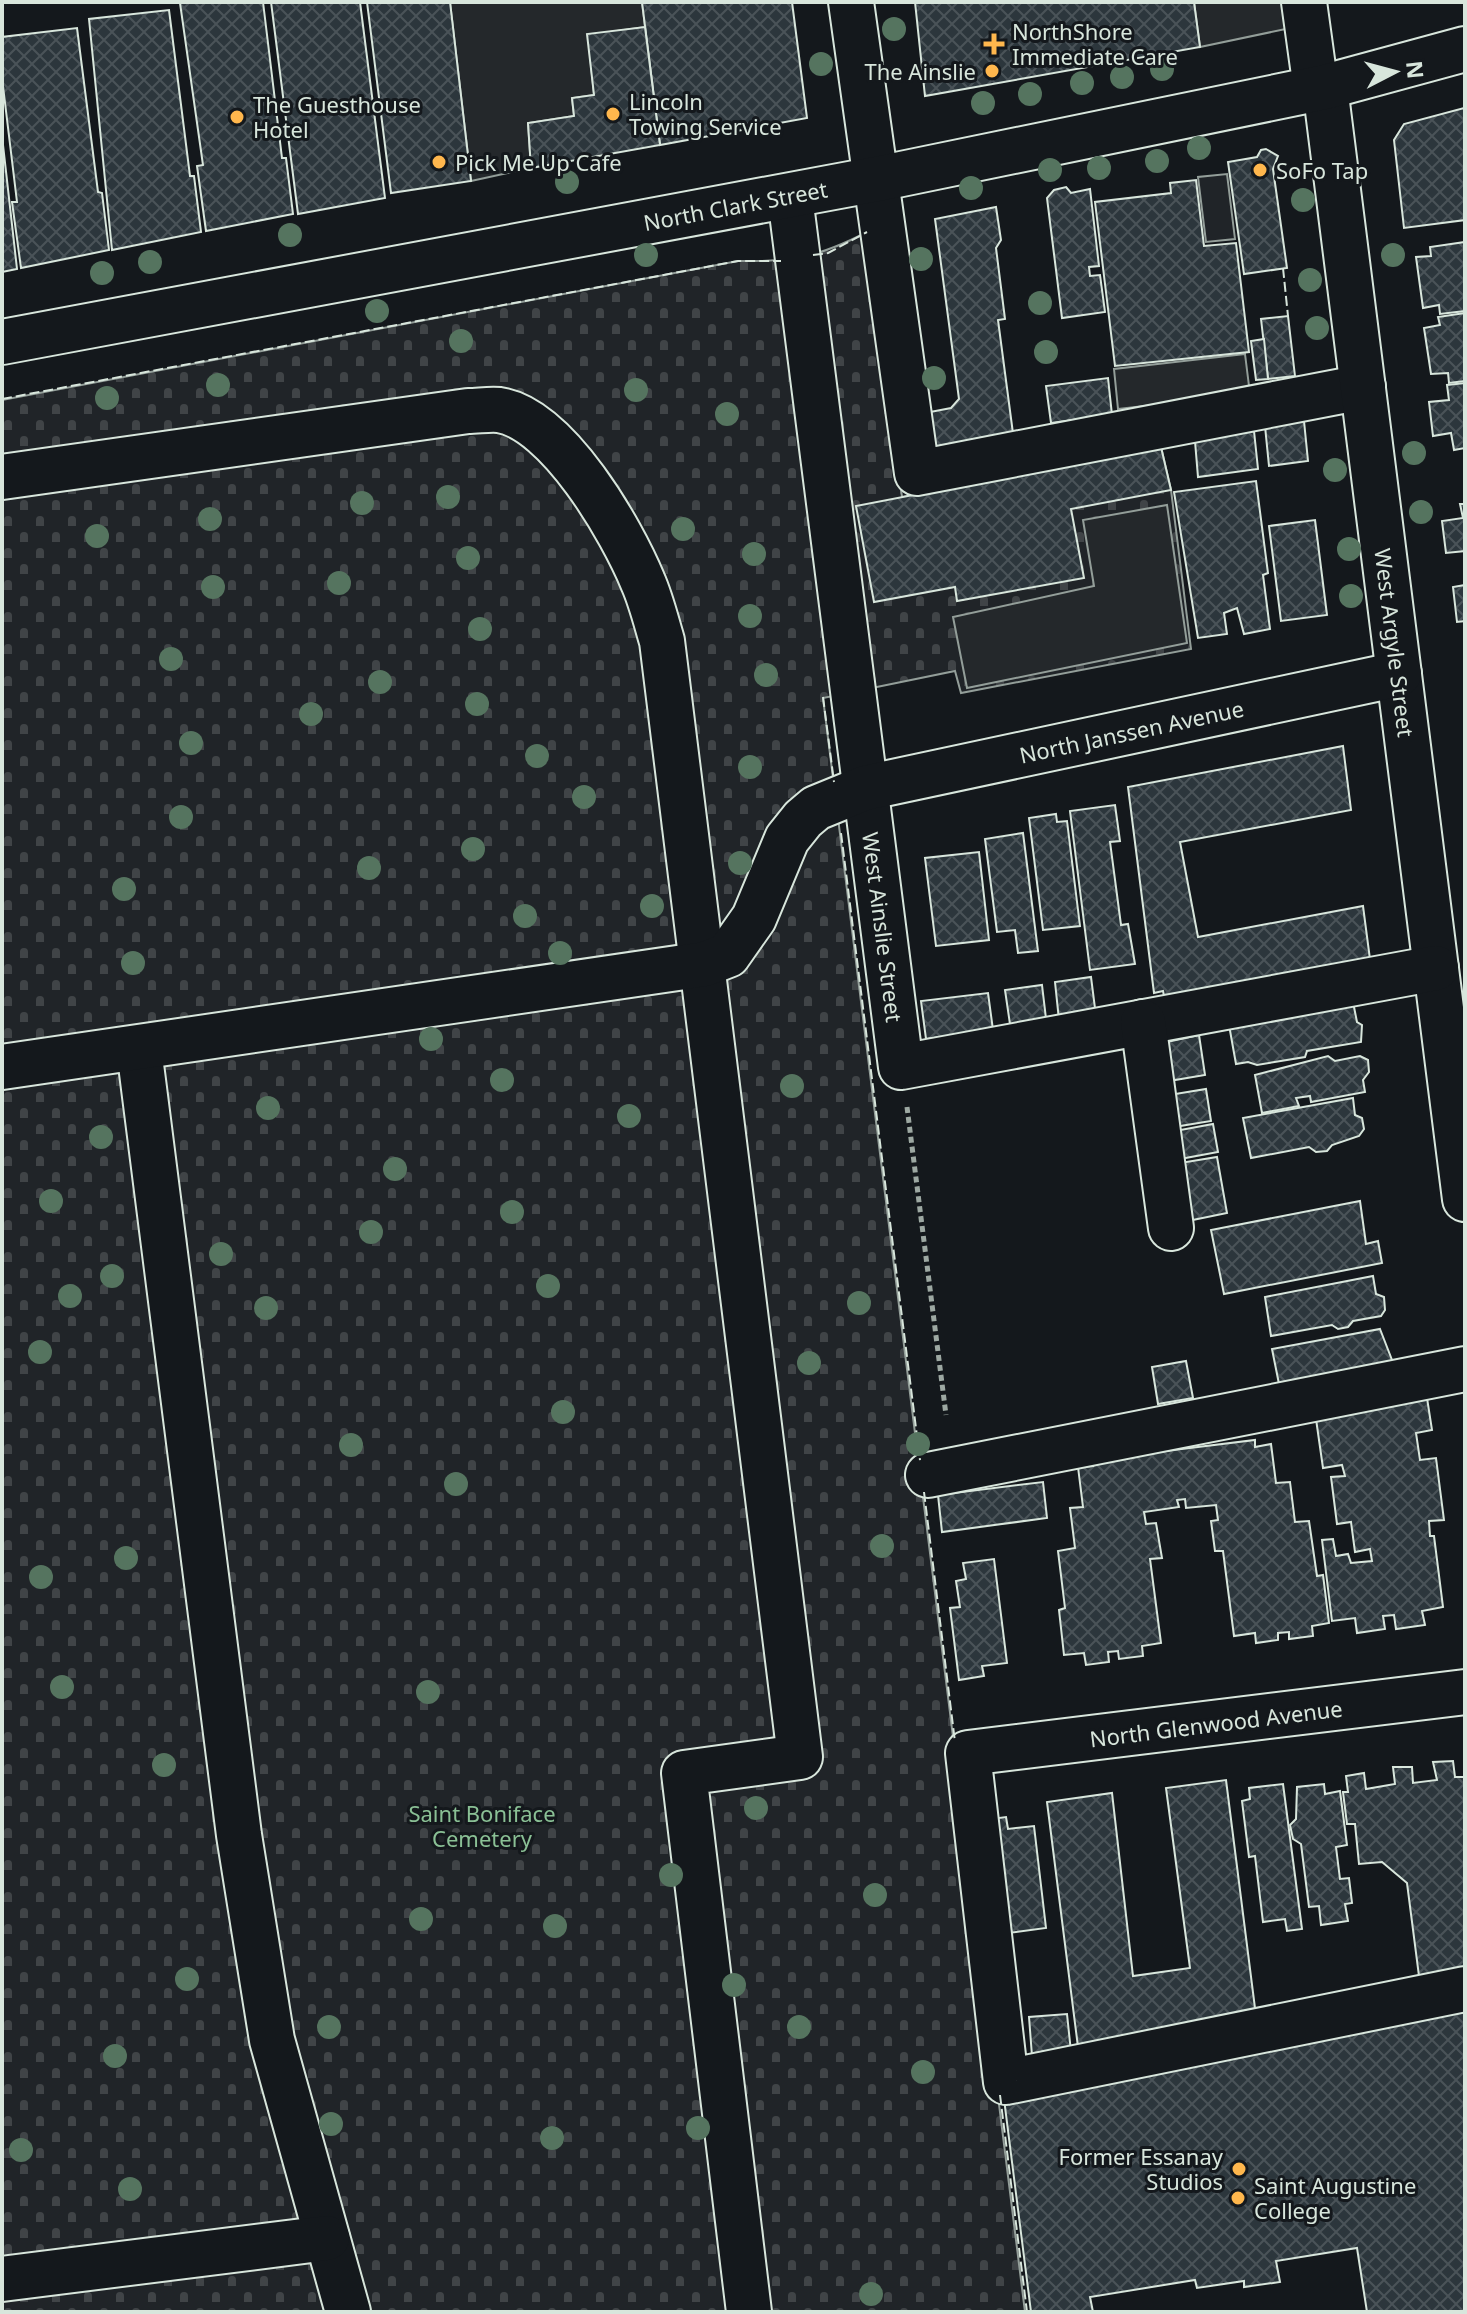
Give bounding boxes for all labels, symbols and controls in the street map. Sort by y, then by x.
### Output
place label: NorthShore Immediate Care [1012,16,1178,71]
north arrow [1355,32,1435,112]
marker: NorthShore Immediate Care [983,33,1005,55]
place label: The Ainslie [864,56,976,86]
text: N [1400,59,1432,80]
marker: The Ainslie [983,62,1001,80]
place label: Lincoln Towing Service [629,86,782,141]
place label: The Guesthouse Hotel [253,89,421,144]
marker: Lincoln Towing Service [604,105,622,123]
marker: The Guesthouse Hotel [228,108,246,126]
place label: Pick Me Up Cafe [455,147,622,177]
marker: Pick Me Up Cafe [430,153,448,171]
place label: SoFo Tap [1276,155,1368,185]
marker: SoFo Tap [1251,161,1269,179]
street label: North Clark Street [641,173,830,237]
street label: West Argyle Street [1368,547,1422,739]
street label: North Janssen Avenue [1016,693,1246,770]
street label: West Ainslie Street [856,830,910,1024]
street label: North Glenwood Avenue [1088,1693,1344,1753]
park label: Saint Boniface Cemetery [408,1798,556,1853]
place label: Former Essanay Studios [1059,2141,1224,2196]
marker: Former Essanay Studios [1230,2160,1248,2178]
place label: Saint Augustine College [1254,2170,1416,2225]
marker: Saint Augustine College [1229,2189,1247,2207]

